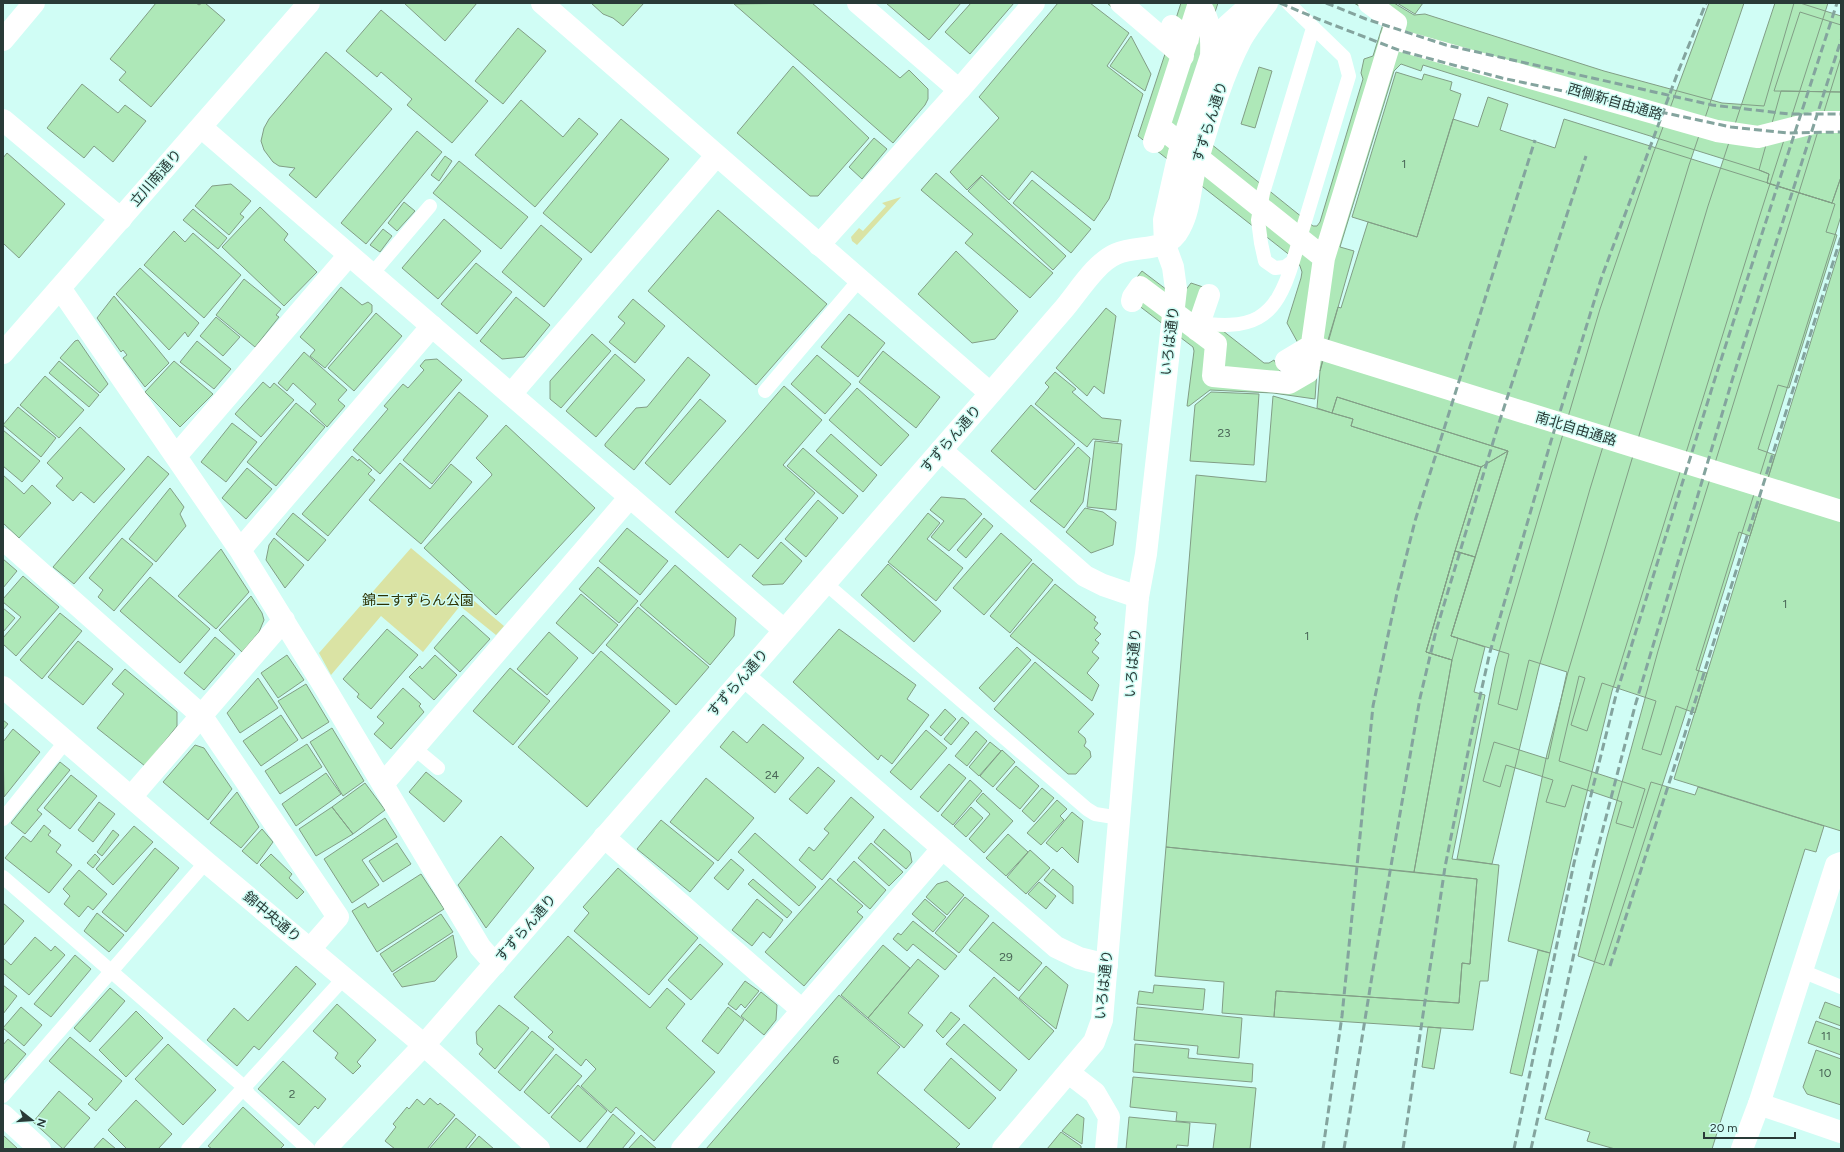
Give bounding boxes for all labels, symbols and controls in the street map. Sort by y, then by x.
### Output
street label: すずらん通り [1189,79,1231,165]
street label: 西側新自由通路 [1566,80,1664,124]
street label: 立川南通り [127,146,185,210]
house number: 1 [1402,157,1406,171]
street label: いろは通り [1157,305,1183,377]
street label: すずらん通り [917,402,985,476]
street label: 南北自由通路 [1533,409,1619,449]
house number: 23 [1217,426,1231,440]
park label: 錦二すずらん公園 [362,592,474,609]
house number: 1 [1783,597,1787,611]
street label: いろは通り [1121,627,1145,699]
house number: 1 [1305,629,1309,643]
street label: すずらん通り [704,646,772,720]
house number: 24 [765,768,780,782]
street label: 錦中央通り [240,888,304,946]
street label: すずらん通り [492,891,560,965]
street label: いろは通り [1092,949,1116,1021]
house number: 29 [999,950,1013,964]
house number: 11 [1821,1029,1831,1043]
house number: 6 [833,1053,840,1067]
house number: 10 [1819,1066,1832,1080]
house number: 2 [289,1087,295,1101]
north arrow [12,1100,52,1140]
scale bar [1704,1114,1795,1140]
text: N [34,1117,49,1129]
text: 20 m [1710,1121,1738,1135]

